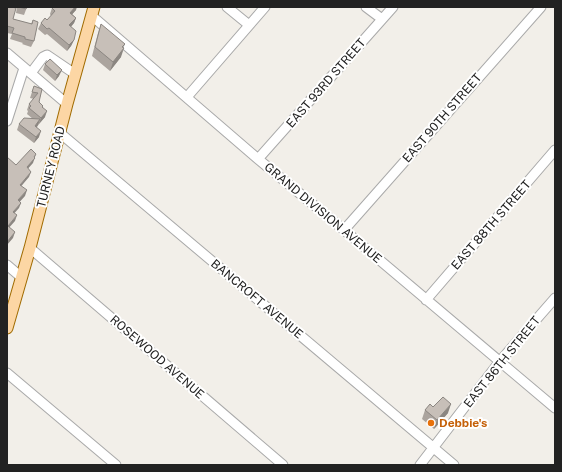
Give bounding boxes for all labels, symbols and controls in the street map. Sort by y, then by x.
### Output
street label: EAST 93RD STREET [284,36,368,130]
street label: EAST 90TH STREET [400,71,484,165]
street label: TURNEY ROAD [34,125,68,209]
street label: GRAND DIVISION AVENUE [262,160,384,266]
street label: EAST 88TH STREET [448,178,534,272]
street label: BANCROFT AVENUE [208,256,306,342]
street label: ROSEWOOD AVENUE [107,312,207,402]
street label: EAST 86TH STREET [461,314,543,410]
place label: Debbie's [439,416,487,430]
marker: Debbie's [426,418,436,428]

